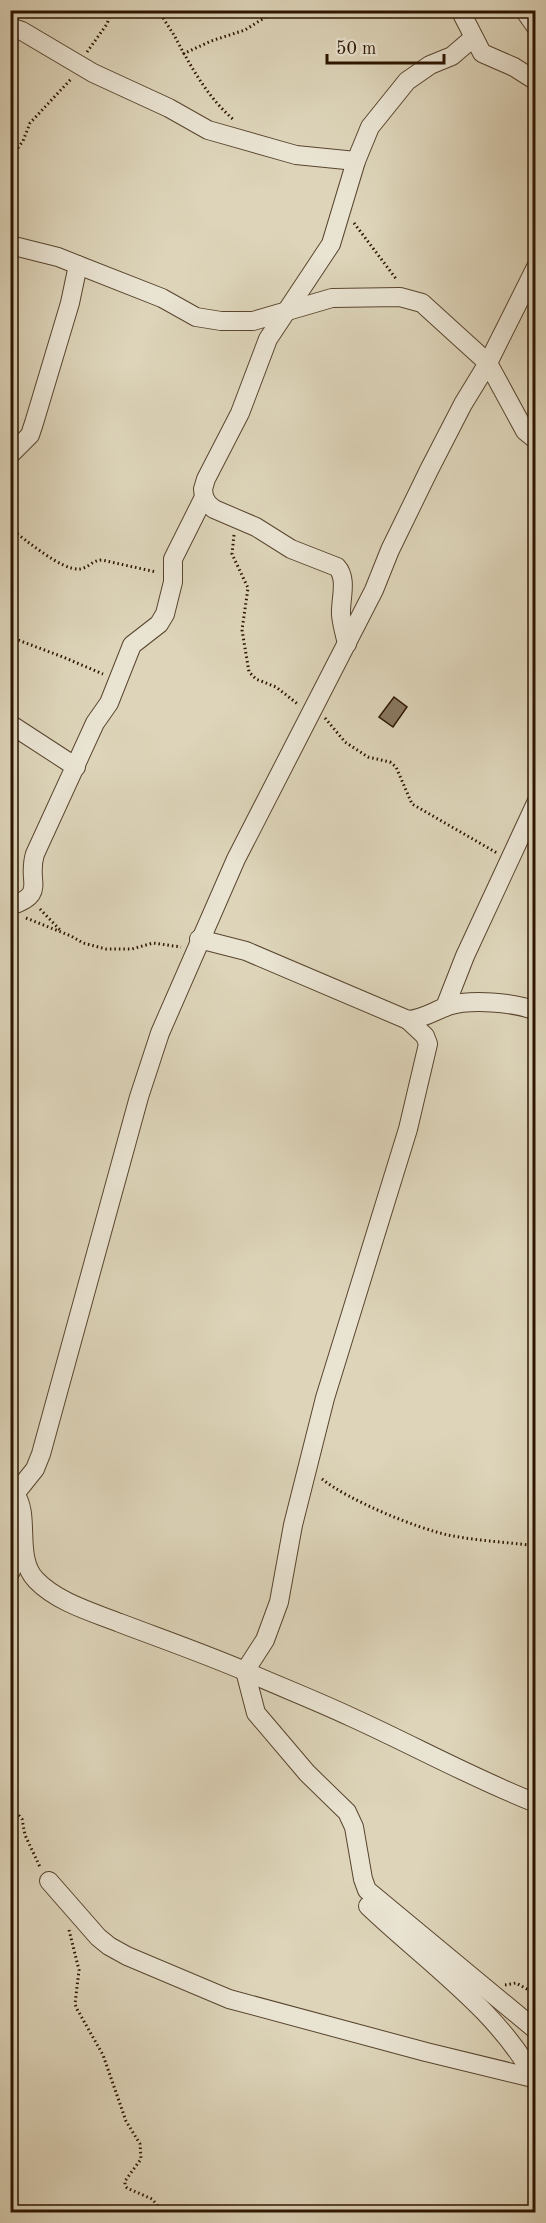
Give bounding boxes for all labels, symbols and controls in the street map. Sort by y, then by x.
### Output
scale bar [327,27,444,65]
text: 50 m [336,40,376,58]

